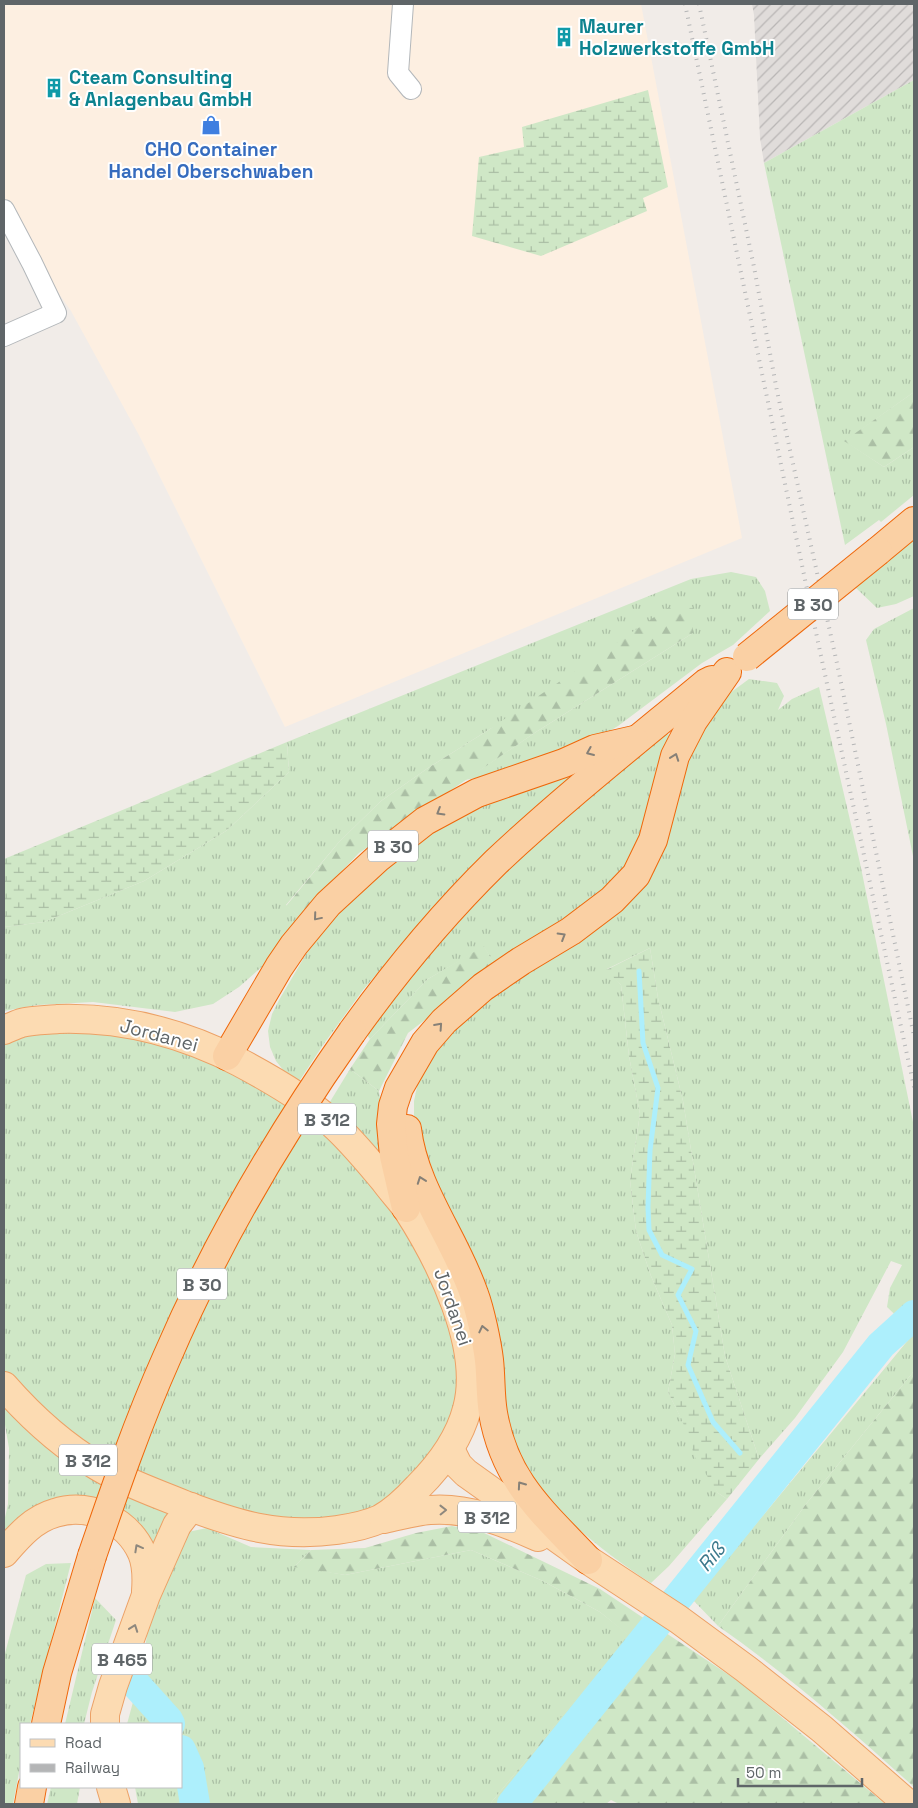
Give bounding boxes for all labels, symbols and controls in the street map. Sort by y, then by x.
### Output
place label: Maurer Holzwerkstoffe GmbH [579,14,775,61]
building icon: Maurer Holzwerkstoffe GmbH [553,26,575,48]
place label: Cteam Consulting & Anlagenbau GmbH [69,65,252,112]
building icon: Cteam Consulting & Anlagenbau GmbH [43,77,65,99]
shop icon: CHO Container Handel Oberschwaben [200,114,222,136]
place label: CHO Container Handel Oberschwaben [109,137,313,184]
road number: B 30 [788,588,838,620]
one-way arrow [586,745,595,756]
one-way arrow [669,754,679,762]
one-way arrow [437,805,446,815]
road number: B 30 [368,830,418,861]
one-way arrow [314,912,323,921]
one-way arrow [557,933,566,943]
street label: Jordanei [117,1013,201,1057]
one-way arrow [433,1023,442,1032]
road number: B 312 [298,1104,356,1134]
one-way arrow [417,1176,427,1184]
street label: Jordanei [428,1265,478,1349]
road number: B 30 [177,1268,227,1300]
one-way arrow [478,1325,489,1333]
road number: B 312 [59,1444,117,1476]
one-way arrow [518,1481,527,1490]
road number: B 312 [458,1501,516,1532]
one-way arrow [440,1505,448,1515]
water label: Riß [691,1536,731,1577]
one-way arrow [134,1544,144,1553]
one-way arrow [128,1624,138,1632]
road number: B 465 [92,1644,152,1675]
legend [20,1723,182,1788]
text: Road [65,1733,102,1752]
scale bar [738,1756,862,1788]
text: Railway [65,1758,120,1777]
text: 50 m [746,1763,781,1782]

